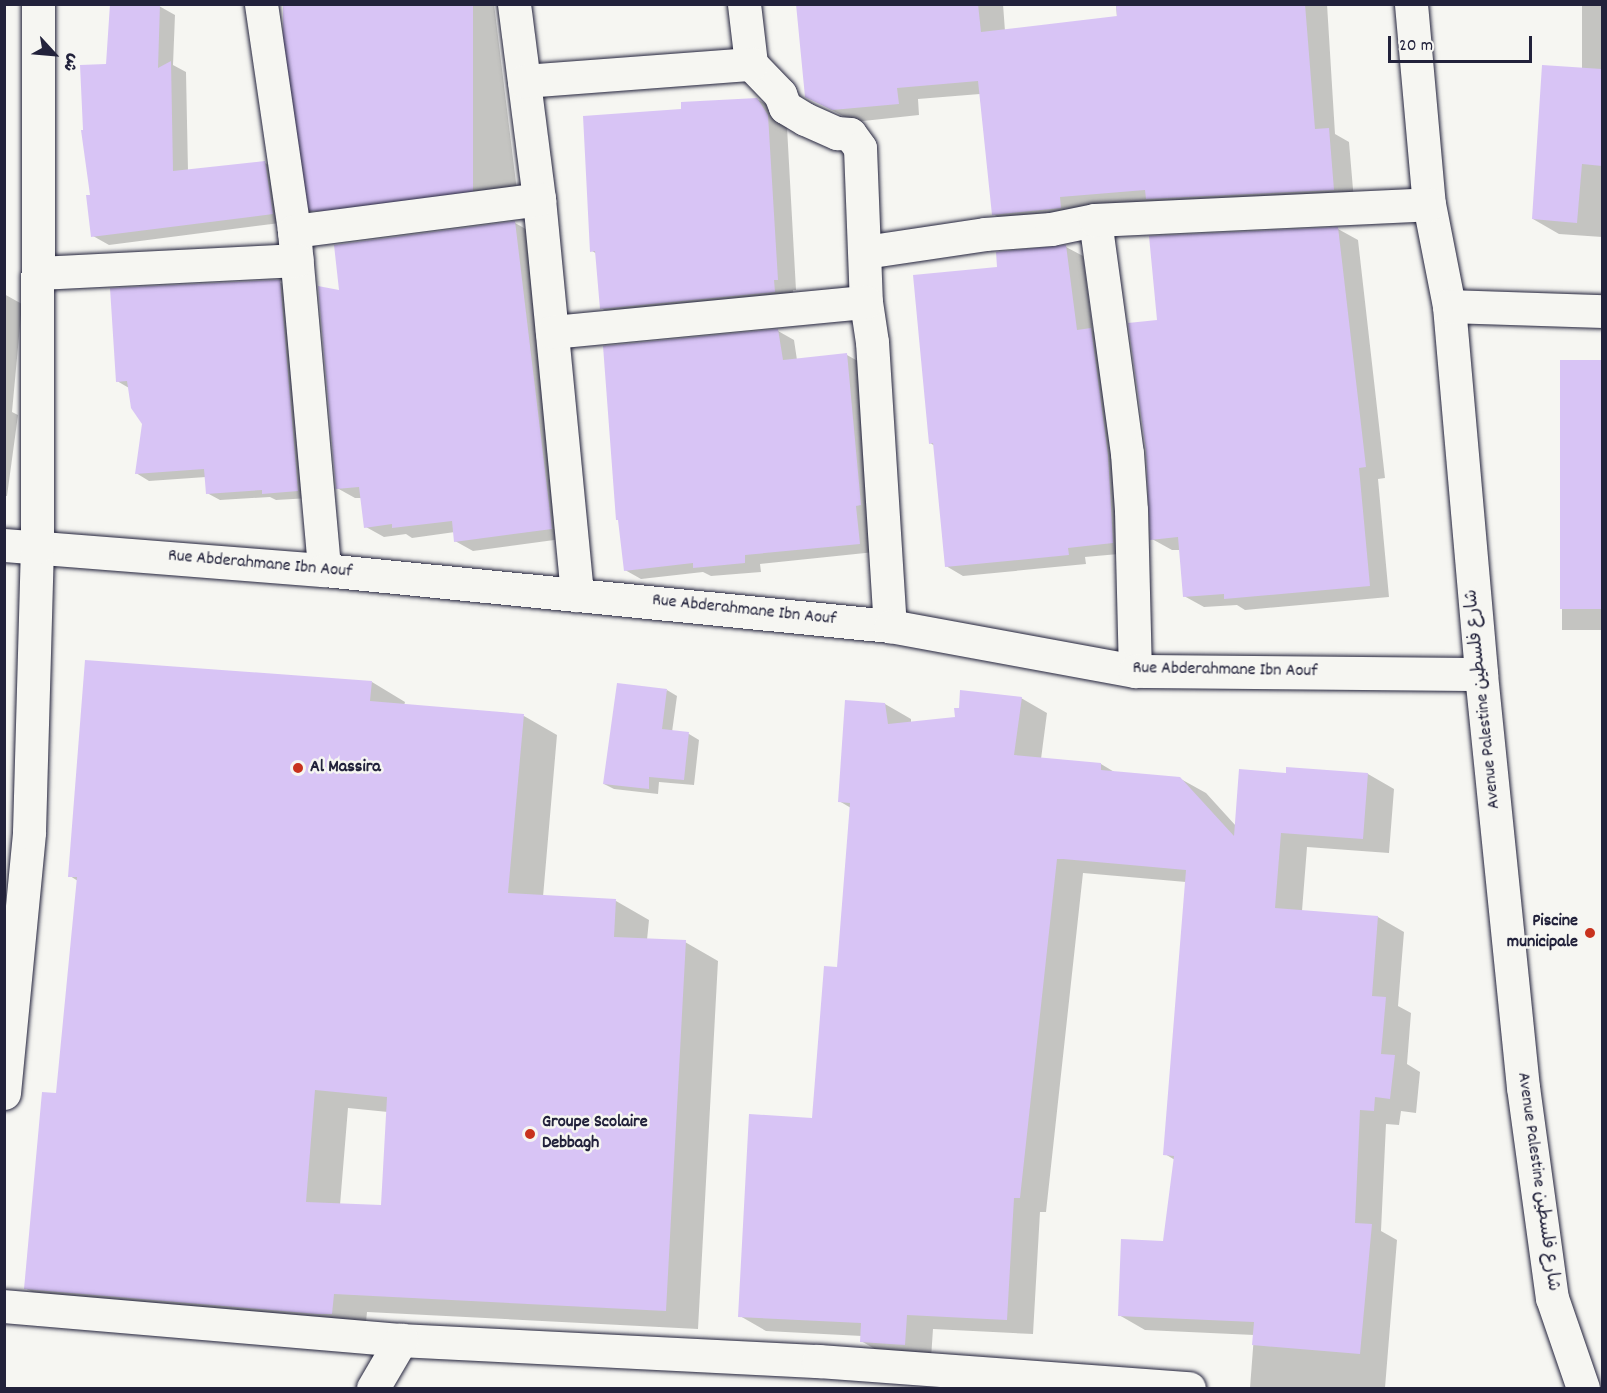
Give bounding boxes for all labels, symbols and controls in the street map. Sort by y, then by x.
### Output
north arrow [24,24,84,84]
scale bar [1391,24,1535,62]
text: 20 m [1399,34,1433,59]
text: ش [56,49,85,75]
street label: Rue Abderahmane Ibn Aouf [167,546,353,584]
street label: Avenue Palestine شارع فلسطين [1462,588,1506,810]
street label: Rue Abderahmane Ibn Aouf [651,591,837,631]
street label: Rue Abderahmane Ibn Aouf [1132,659,1318,683]
place label: Al Massira [310,757,381,779]
marker: Al Massira [291,761,305,775]
place label: Piscine municipale [1507,912,1578,954]
marker: Piscine municipale [1583,926,1597,940]
street label: Avenue Palestine شارع فلسطين [1511,1071,1563,1293]
place label: Groupe Scolaire Debbagh [542,1113,648,1156]
marker: Groupe Scolaire Debbagh [523,1127,537,1141]

